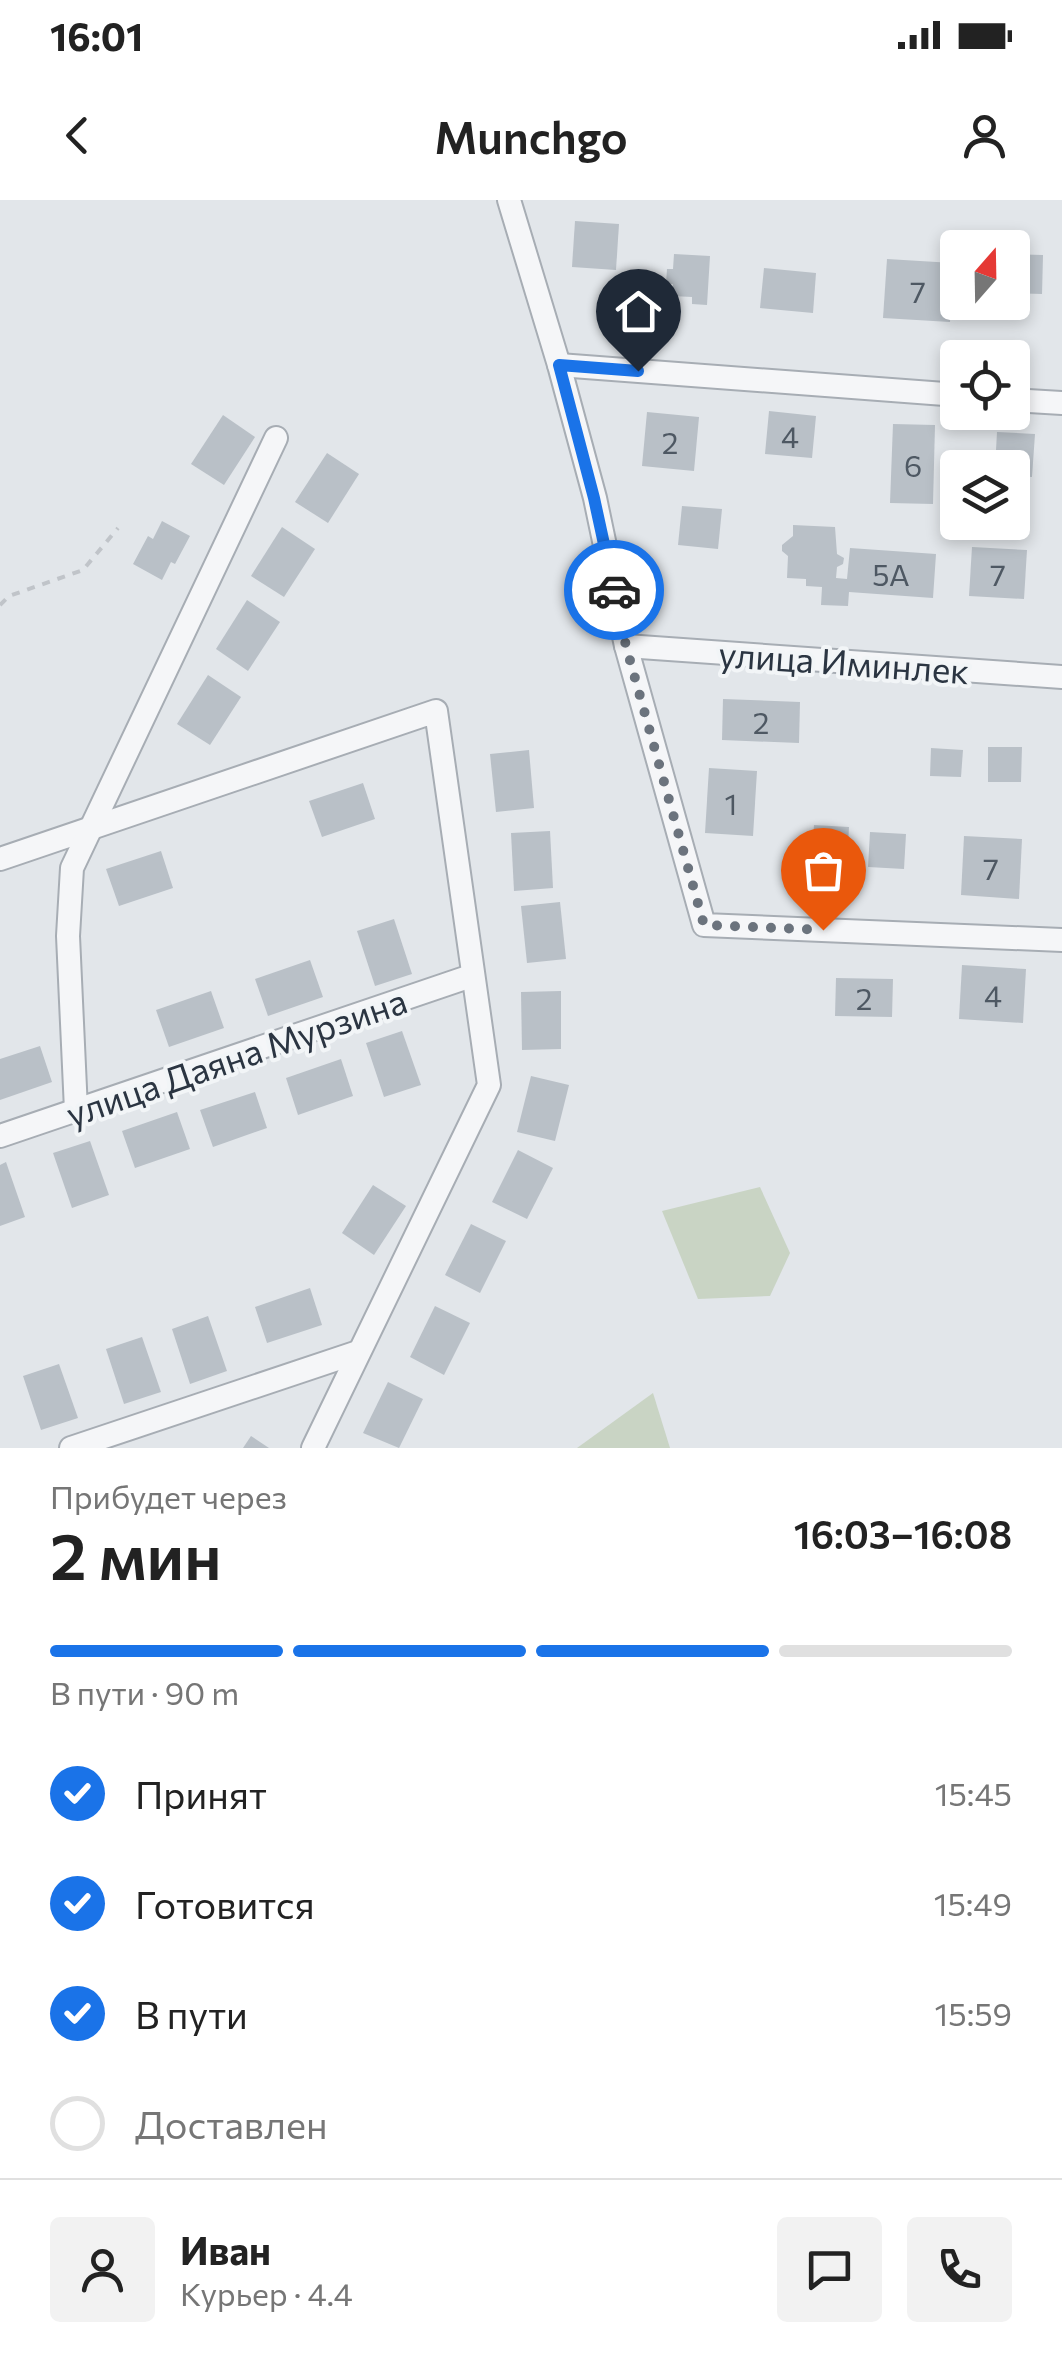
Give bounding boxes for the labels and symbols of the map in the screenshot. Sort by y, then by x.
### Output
north arrow [940,230,1030,320]
pin [596,269,681,372]
house number: 7 [910,272,926,309]
house number: 4 [781,417,799,454]
house number: 2 [662,423,678,460]
house number: 6 [904,446,922,483]
courier [564,540,664,640]
house number: 5А [872,555,910,592]
house number: 7 [990,555,1006,592]
street label: улица Иминлек [717,631,971,691]
house number: 2 [753,703,769,740]
house number: 1 [725,784,737,821]
pin [781,828,866,931]
house number: 7 [983,849,999,886]
house number: 4 [984,976,1002,1013]
street label: улица Даяна Мурзина [60,978,412,1134]
house number: 2 [856,979,872,1016]

